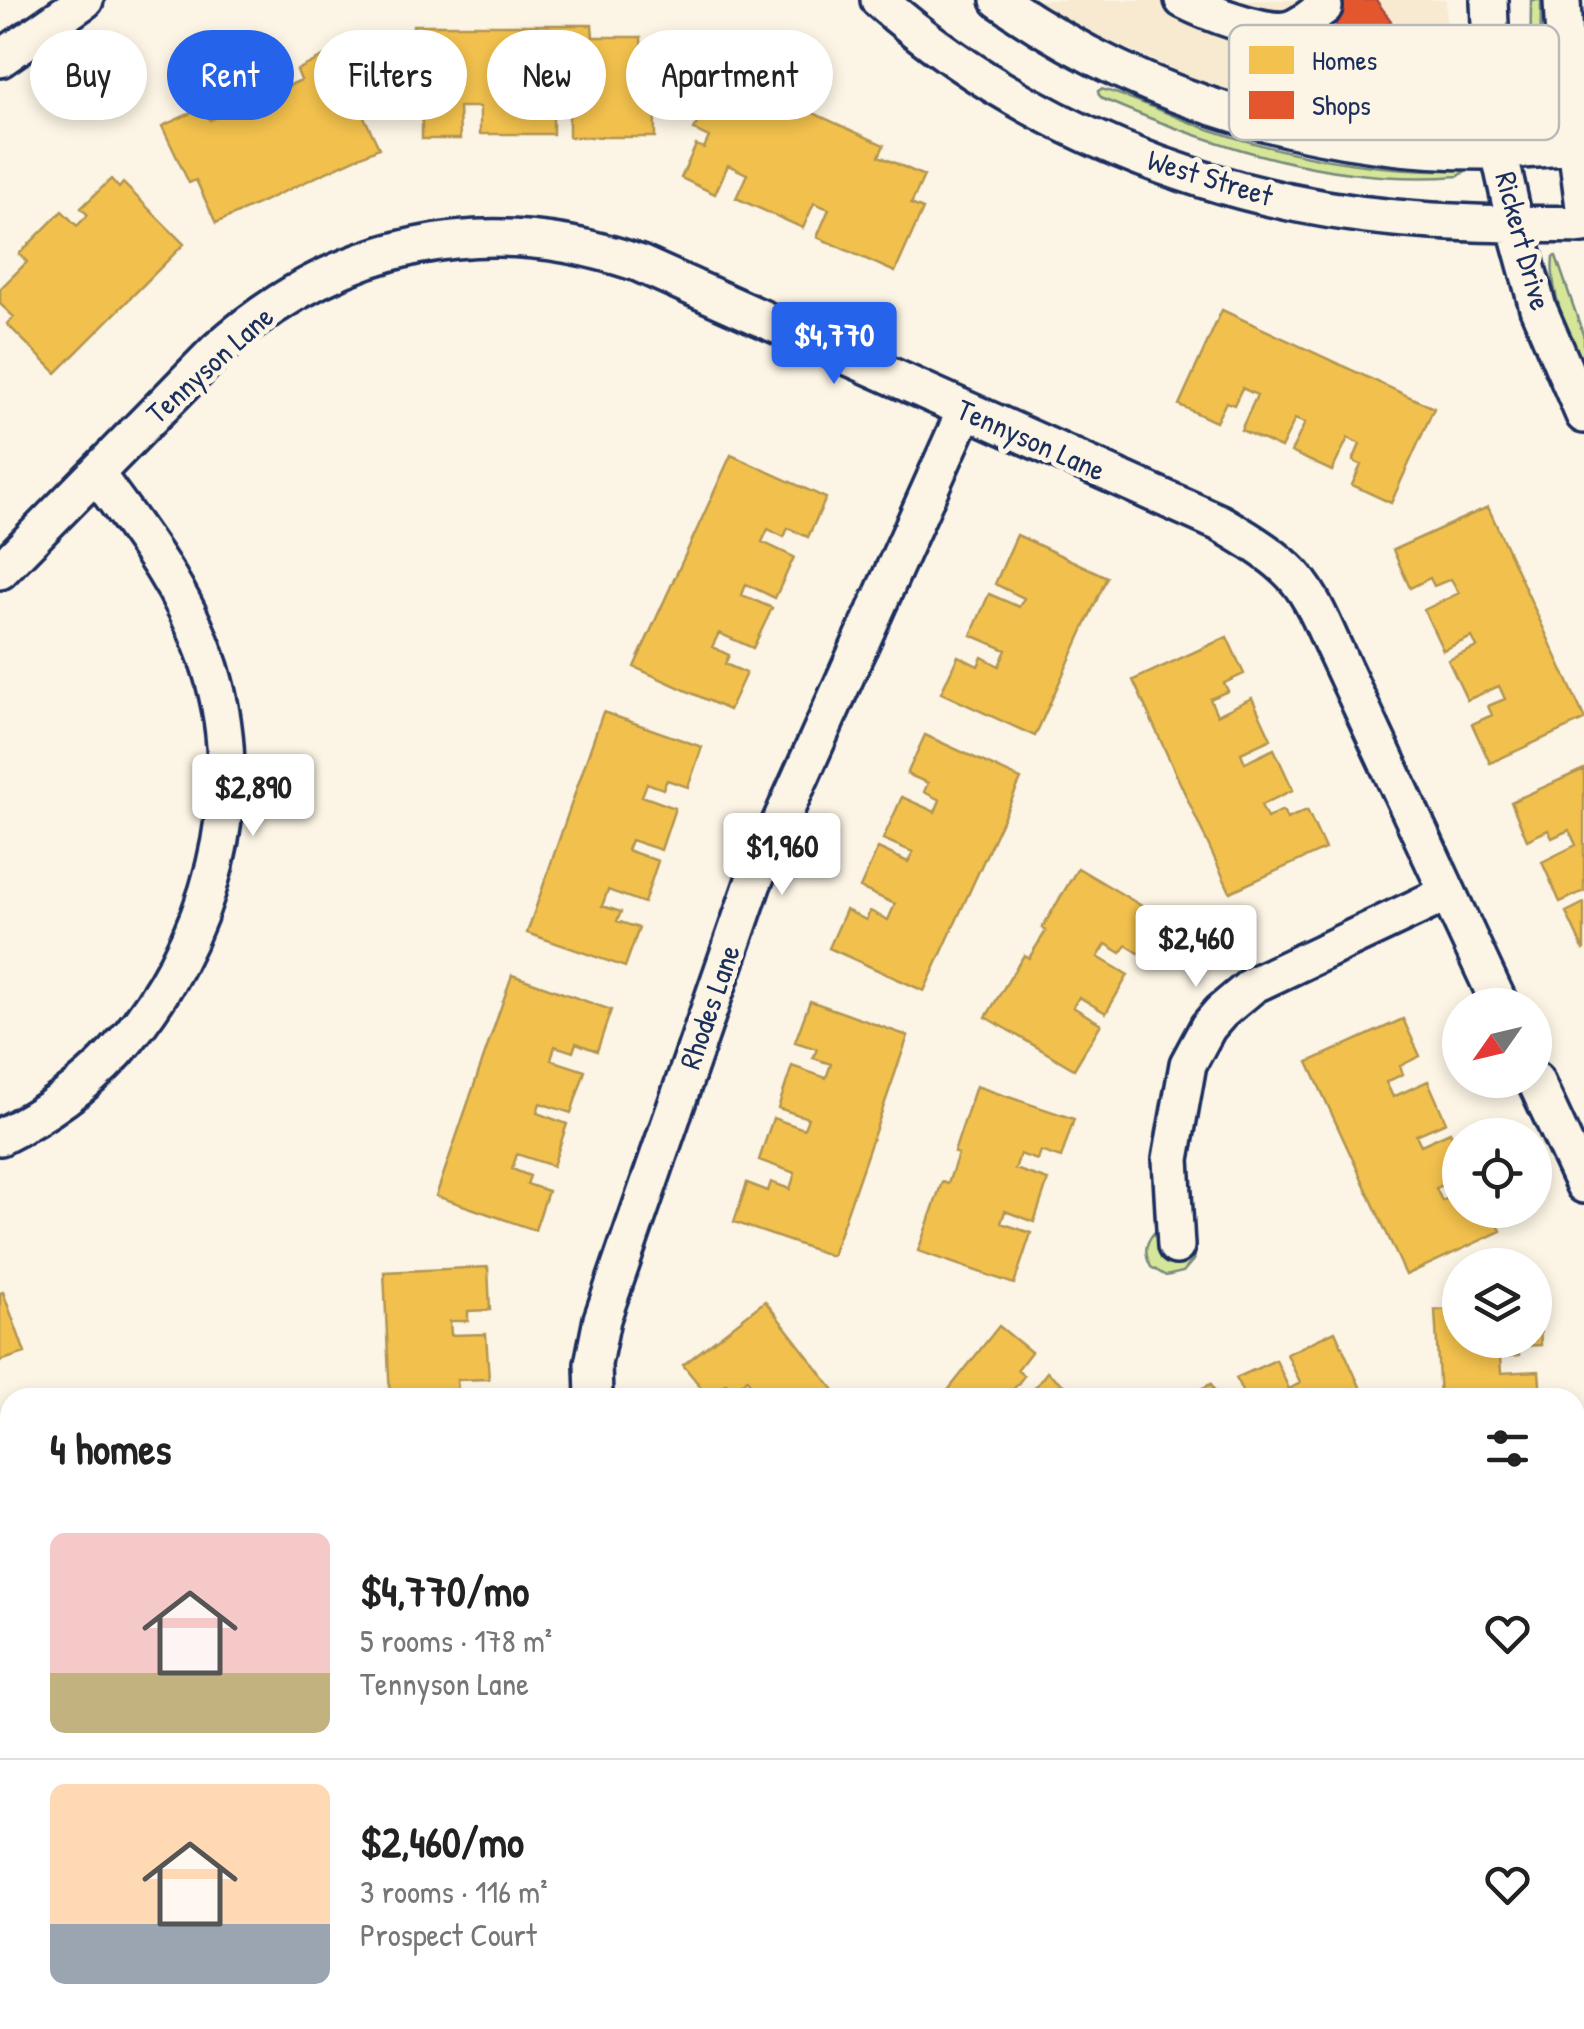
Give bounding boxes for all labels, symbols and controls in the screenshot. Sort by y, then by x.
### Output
legend [1229,25,1559,140]
chip: Buy [30,30,147,120]
chip: Rent [167,30,294,120]
chip: Filters [314,30,467,120]
chip: New [487,30,606,120]
chip: Apartment [626,30,833,120]
text: Homes [1312,41,1377,79]
text: Shops [1312,86,1371,124]
street label: West Street [1143,139,1278,215]
street label: Rickert Drive [1486,167,1562,314]
street label: Tennyson Lane [137,296,282,432]
pin: $4,770 [753,302,915,387]
text: $4,770 [794,313,874,356]
street label: Tennyson Lane [951,389,1112,490]
pin: $2,890 [172,754,334,839]
text: $2,890 [214,765,292,808]
pin: $1,960 [701,813,863,898]
text: $1,960 [745,824,819,867]
pin: $2,460 [1115,905,1277,990]
text: $2,460 [1158,916,1234,959]
street label: Rhodes Lane [669,939,749,1074]
north arrow [1442,988,1552,1098]
map controls [1442,988,1552,1358]
button: locate [1442,1118,1552,1228]
button: layers [1442,1248,1552,1358]
text: 4 homes [50,1420,171,1477]
icon: filters [1480,1421,1535,1476]
text: $4,770/mo [360,1562,529,1619]
icon: home [130,1573,250,1693]
icon: heart [1480,1606,1535,1661]
text: 5 rooms · 178 m² [360,1619,552,1662]
text: Tennyson Lane [360,1662,529,1705]
text: $2,460/mo [360,1813,524,1870]
icon: home [130,1824,250,1944]
icon: heart [1480,1857,1535,1912]
text: 3 rooms · 116 m² [360,1870,548,1913]
text: Prospect Court [360,1913,537,1956]

